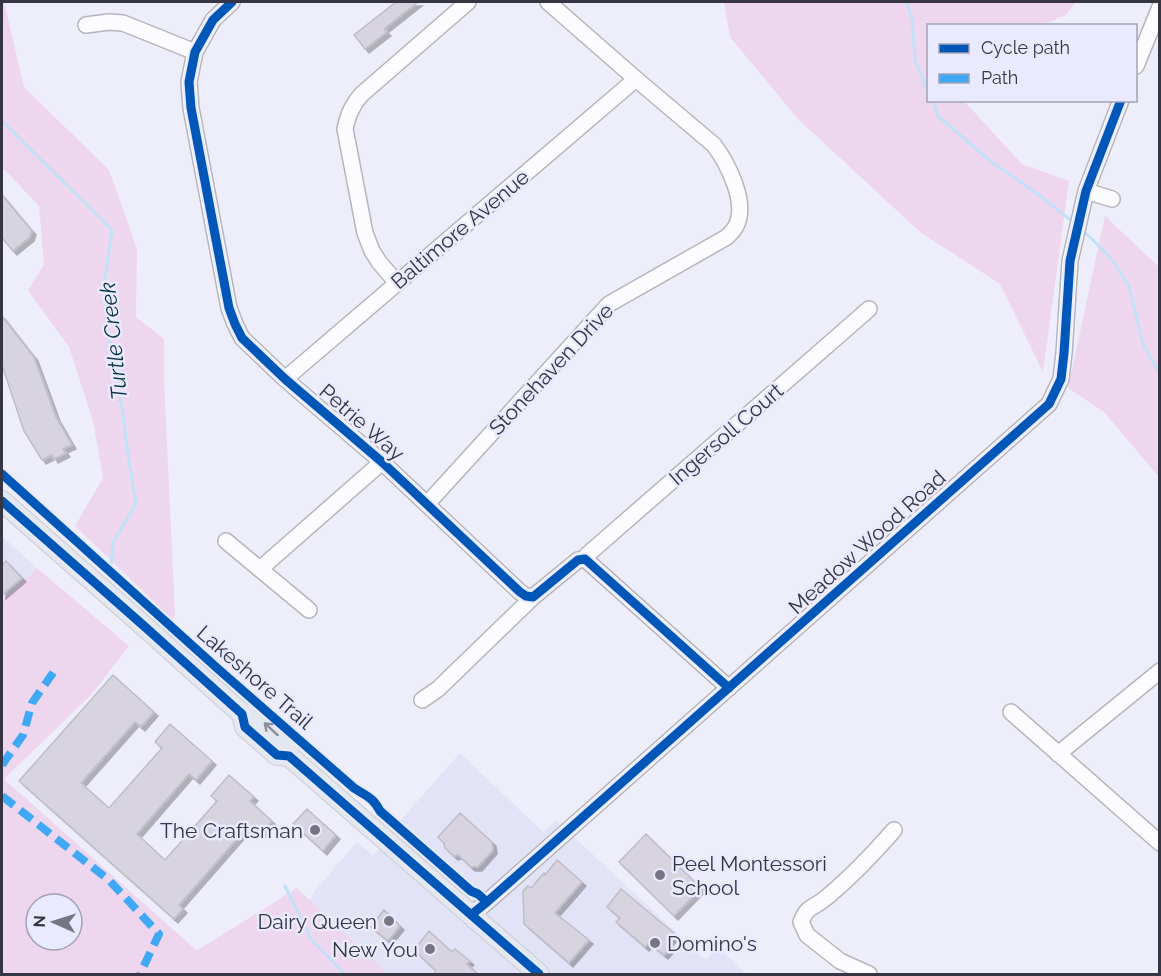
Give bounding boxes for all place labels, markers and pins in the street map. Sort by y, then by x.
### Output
place label: The Craftsman [160,818,303,843]
marker: The Craftsman [308,823,322,837]
place label: Peel Montessori School [672,851,827,900]
marker: Peel Montessori School [653,868,667,882]
place label: Dairy Queen [257,909,377,934]
marker: Dairy Queen [382,914,396,928]
place label: Domino's [667,931,757,956]
marker: Domino's [648,936,662,950]
place label: New You [332,937,418,962]
marker: New You [423,942,437,956]

